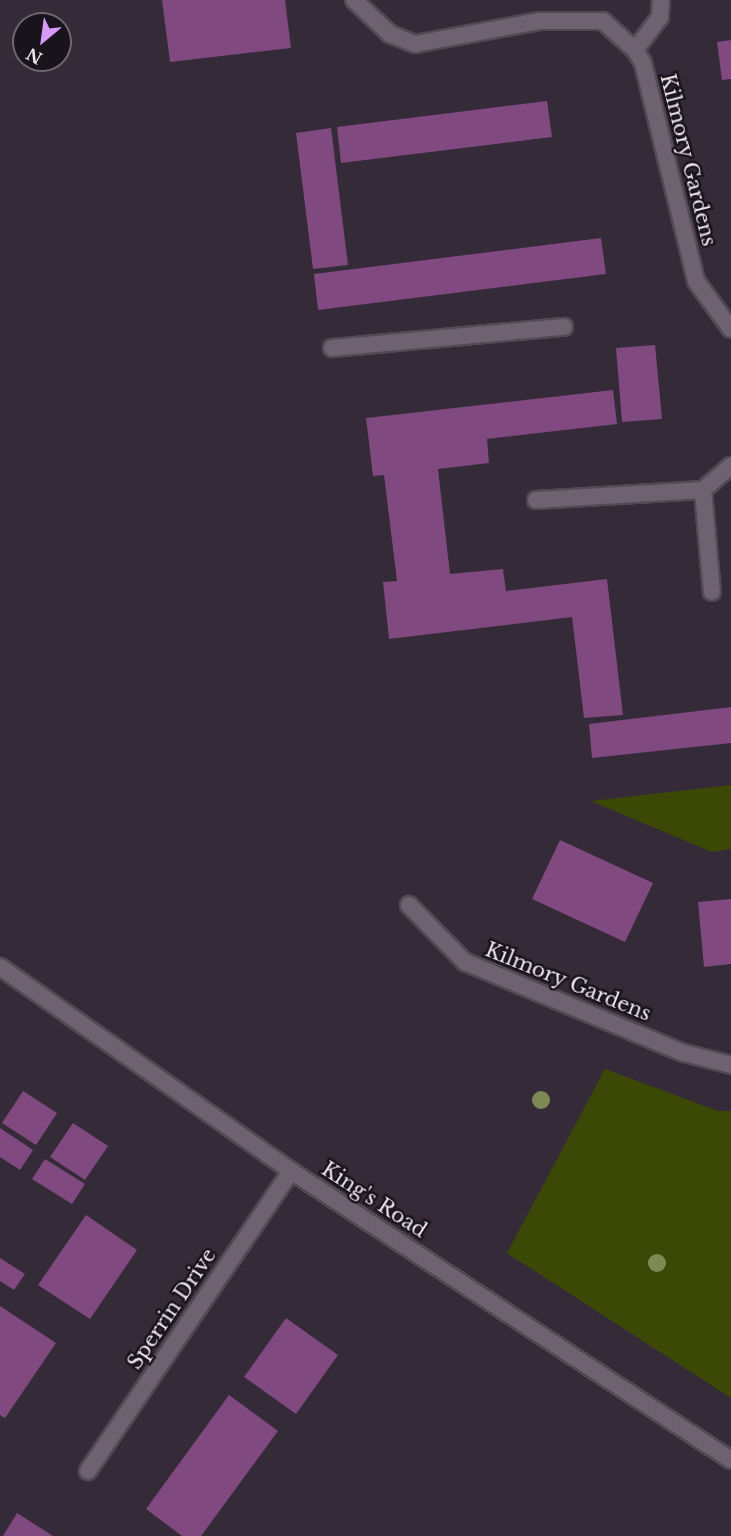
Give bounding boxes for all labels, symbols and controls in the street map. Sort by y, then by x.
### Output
north arrow [12,12,72,72]
text: N [23,44,46,68]
street label: Kilmory Gardens [655,71,721,249]
street label: Kilmory Gardens [481,938,655,1026]
street label: King's Road [317,1157,431,1243]
street label: Sperrin Drive [123,1244,221,1374]

